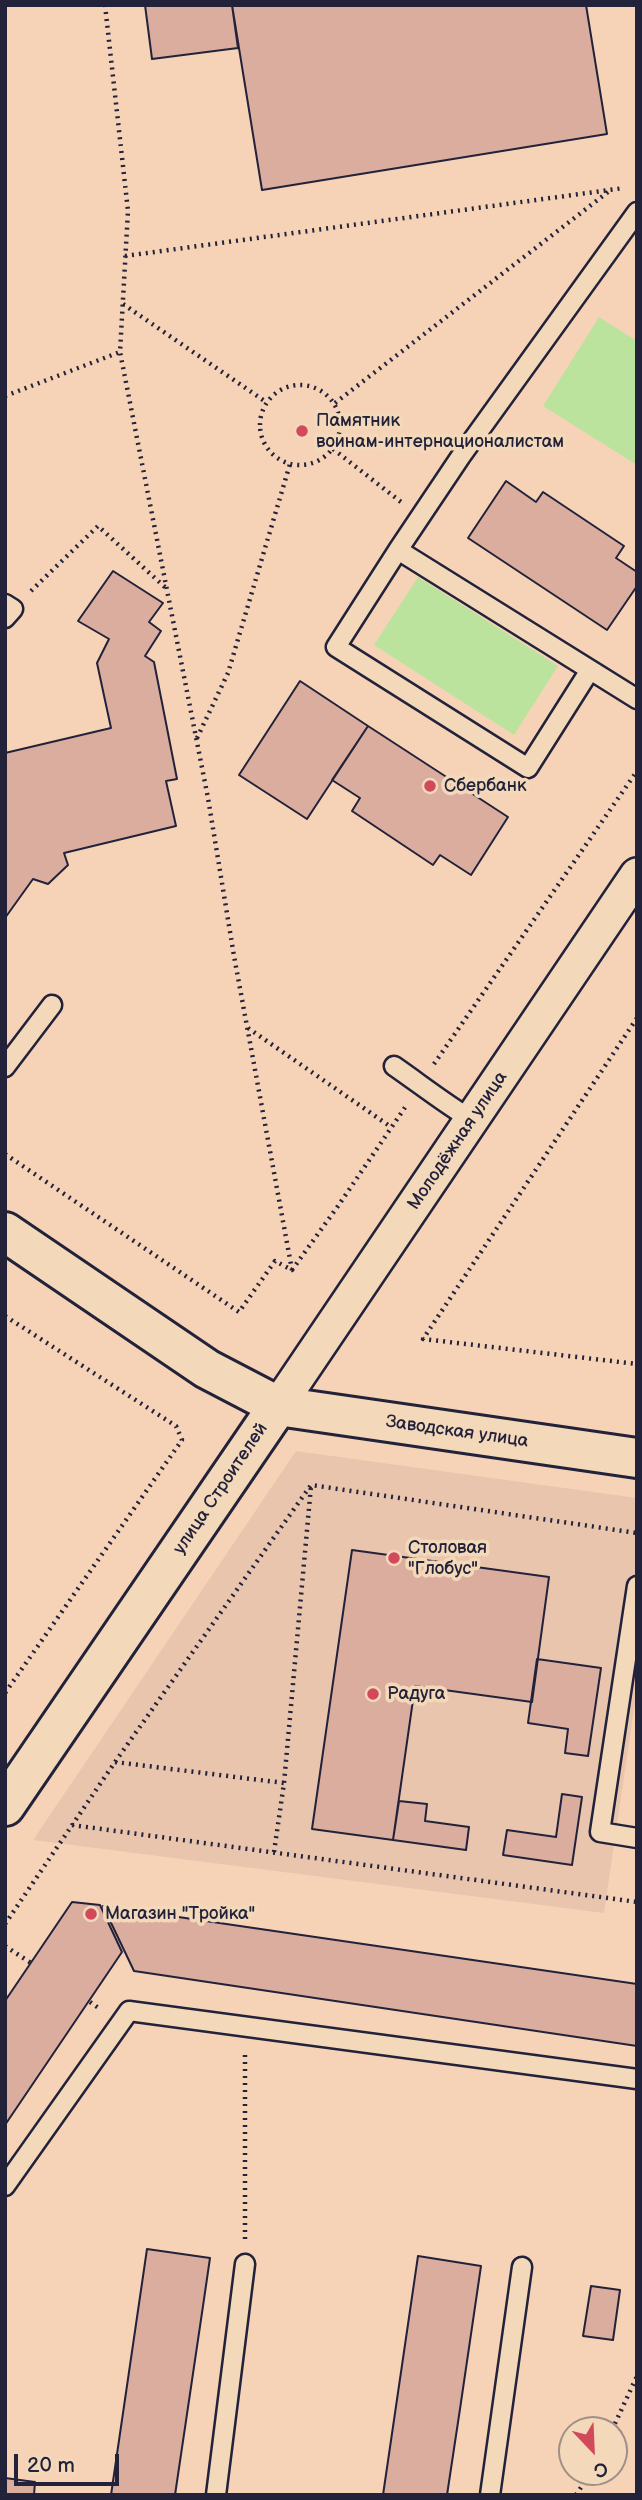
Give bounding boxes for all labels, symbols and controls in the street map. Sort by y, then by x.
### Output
place label: Памятник воинам-интернационалистам [316,410,564,452]
marker: Памятник воинам-интернационалистам [294,423,310,439]
place label: Сбербанк [444,775,526,797]
marker: Сбербанк [422,778,438,794]
street label: Молодёжная улица [404,1068,512,1214]
street label: Заводская улица [384,1411,530,1453]
street label: улица Строителей [169,1419,273,1559]
place label: Столовая "Глобус" [408,1537,487,1580]
marker: Столовая "Глобус" [386,1550,402,1566]
place label: Радуга [387,1683,445,1705]
marker: Радуга [365,1686,381,1702]
place label: Магазин "Тройка" [105,1903,255,1925]
marker: Магазин "Тройка" [83,1906,99,1922]
north arrow [558,2416,628,2486]
scale bar [18,2440,122,2484]
text: 20 m [27,2453,75,2478]
text: С [590,2456,611,2482]

